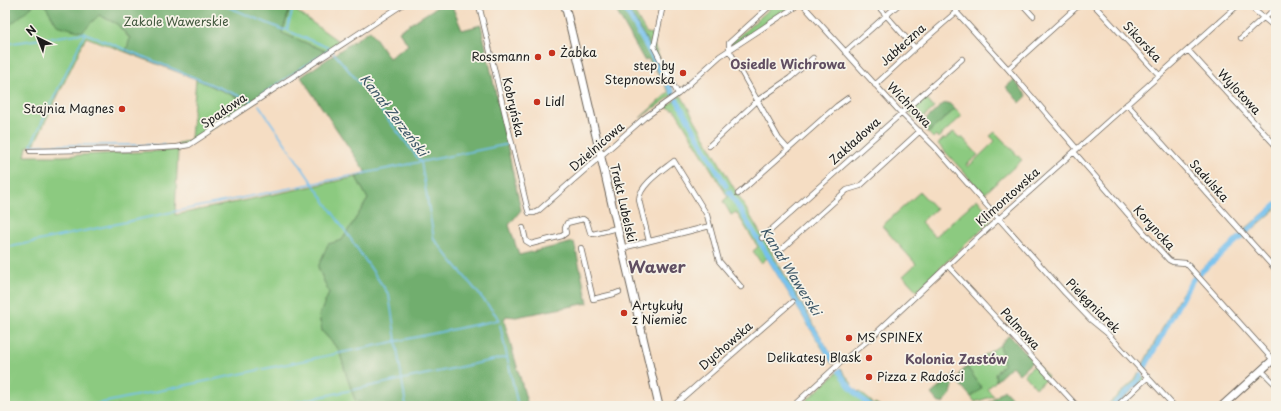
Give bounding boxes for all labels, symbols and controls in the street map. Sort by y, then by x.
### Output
park label: Zakole Wawerskie [123,12,229,30]
street label: Sikorska [1119,17,1167,66]
north arrow [18,18,58,58]
street label: Jabłeczna [876,19,930,70]
text: N [22,21,40,40]
place label: Żabka [560,43,597,61]
place label: Rossmann [471,47,530,65]
marker: Żabka [547,48,557,58]
marker: Rossmann [533,52,543,62]
district label: Osiedle Wichrowa [730,54,846,73]
place label: step by Stepnowska [605,56,676,88]
street label: Wylotowa [1214,64,1266,119]
marker: step by Stepnowska [678,68,688,78]
water label: Kanał Zerzeński [356,70,434,162]
street label: Kobryńska [498,75,530,139]
street label: Wichrowa [883,77,936,131]
street label: Spadowa [197,88,250,132]
place label: Lidl [545,92,565,110]
marker: Lidl [532,97,542,107]
place label: Stajnia Magnes [23,99,115,117]
marker: Stajnia Magnes [117,104,127,114]
street label: Zakładowa [825,112,884,168]
street label: Dzielnicowa [565,117,628,175]
street label: Sadulska [1186,155,1234,206]
street label: Trakt Lubelski [606,162,642,244]
street label: Klimontowska [971,162,1044,230]
street label: Koryncka [1130,201,1180,254]
water label: Kanał Wawerski [757,223,828,321]
district label: Wawer [628,254,687,278]
street label: Pielęgniarek [1062,274,1125,337]
place label: Artykuły z Niemiec [632,296,687,328]
street label: Palmowa [997,304,1045,354]
marker: Artykuły z Niemiec [619,308,629,318]
street label: Dychowska [695,316,757,374]
place label: MS SPINEX [857,328,922,346]
marker: MS SPINEX [844,333,854,343]
place label: Delikatesy Blask [767,348,861,366]
district label: Kolonia Zastów [905,349,1007,368]
marker: Delikatesy Blask [864,353,874,363]
place label: Pizza z Radości [877,367,964,385]
marker: Pizza z Radości [864,372,874,382]

